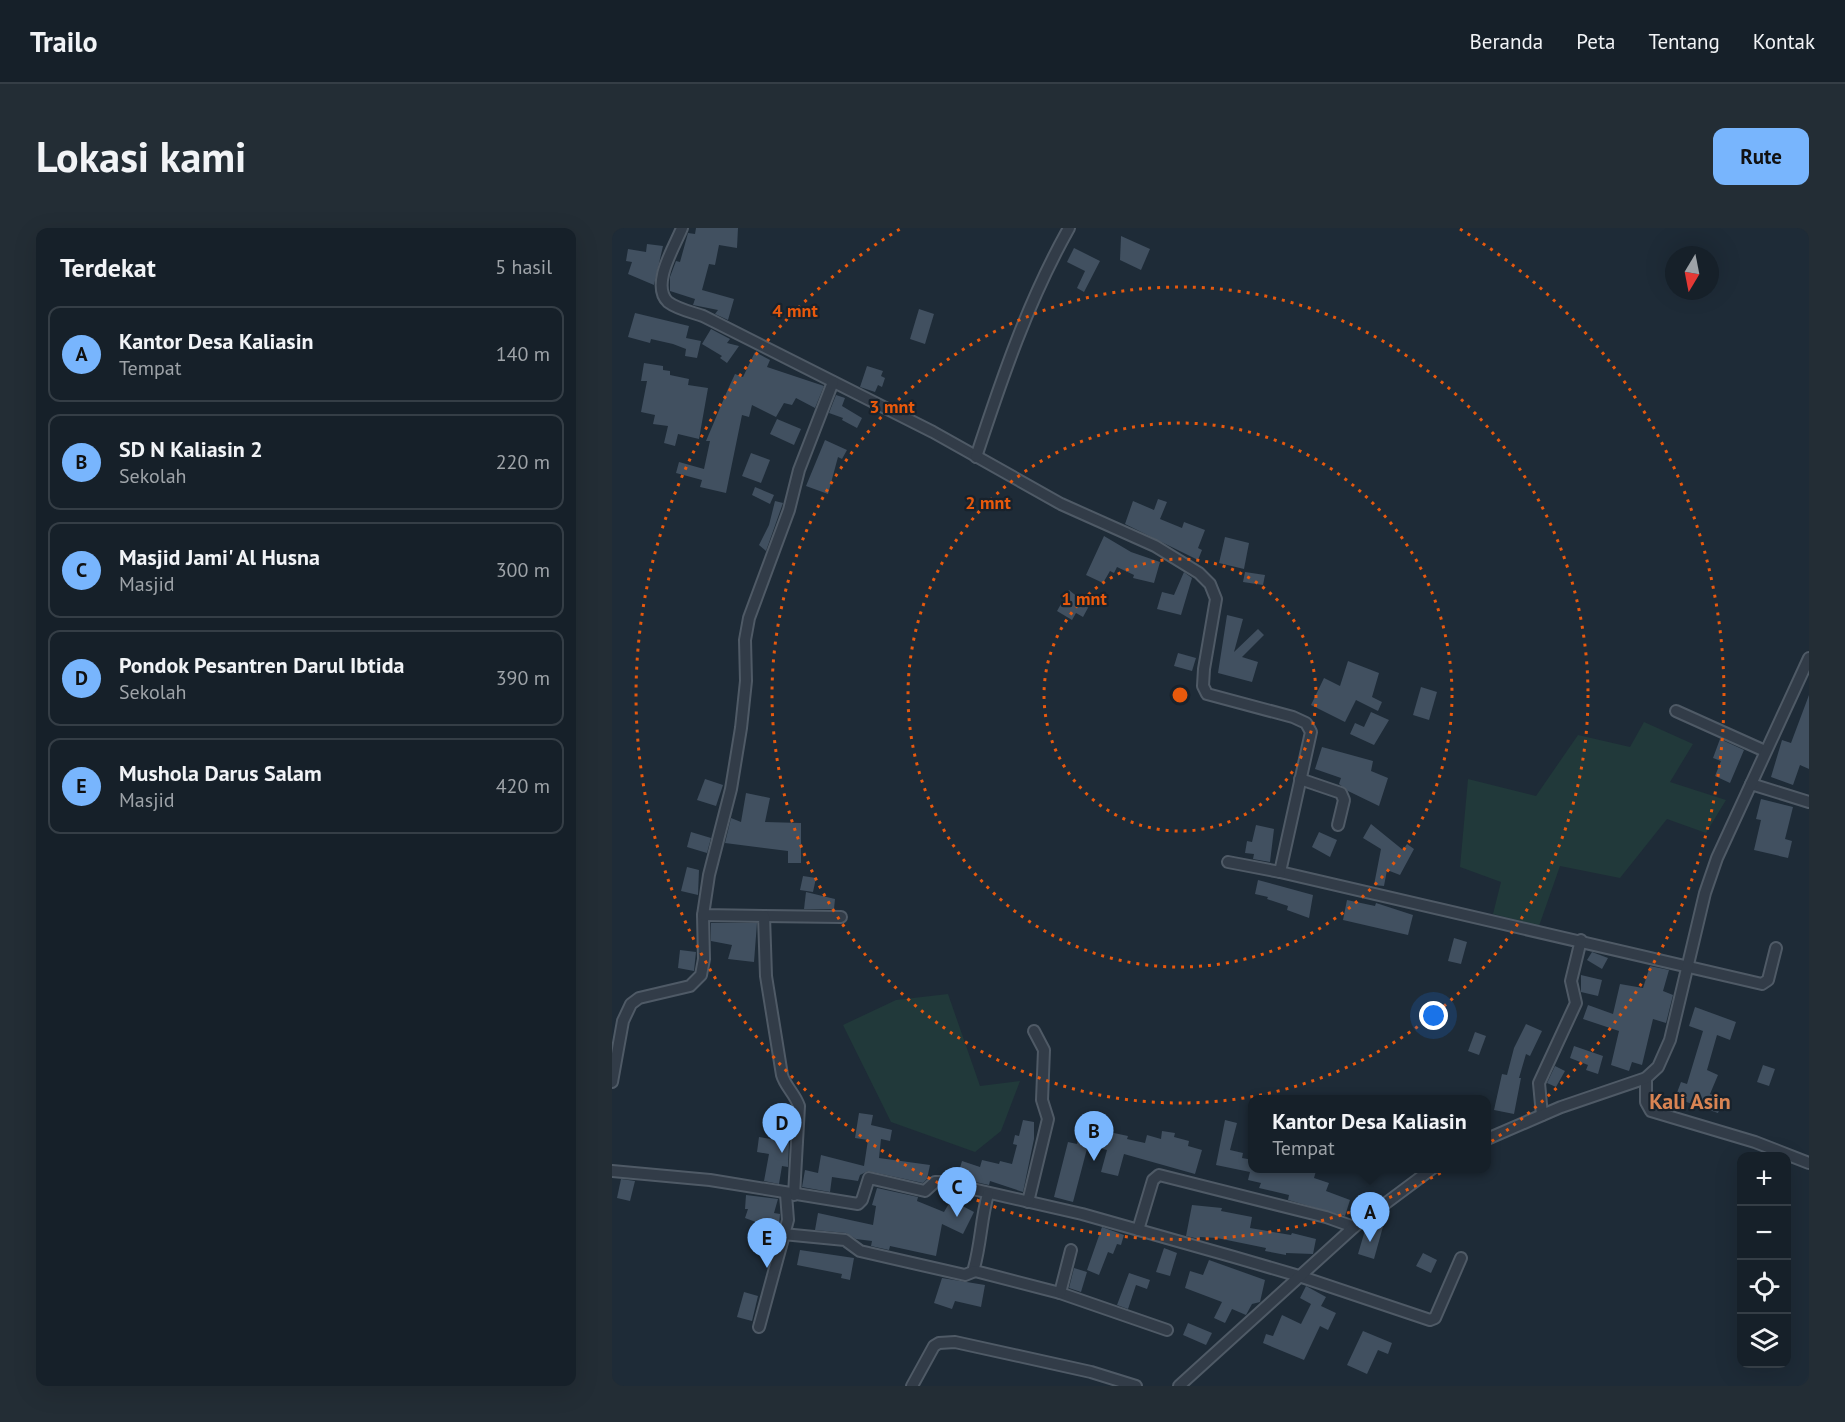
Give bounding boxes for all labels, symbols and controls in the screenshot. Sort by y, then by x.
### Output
text: Trailo [30,23,97,60]
text: Beranda [1470,28,1543,55]
text: Peta [1576,28,1615,55]
text: Tentang [1648,28,1720,55]
text: Kontak [1753,28,1815,55]
button: Rute [1713,128,1809,185]
text: Lokasi kami [36,129,246,184]
north arrow [1665,246,1719,300]
text: Terdekat [60,251,156,284]
text: 5 hasil [495,254,552,280]
text: 4 mnt [772,299,818,322]
text: Kantor Desa Kaliasin [119,327,314,355]
text: A [75,341,88,367]
text: 140 m [496,341,550,367]
text: Tempat [119,355,181,381]
text: 3 mnt [869,395,915,418]
text: SD N Kaliasin 2 [119,435,263,463]
text: B [76,449,87,475]
text: 220 m [496,449,550,475]
text: Sekolah [119,463,187,489]
text: 2 mnt [965,491,1011,514]
text: Masjid Jami' Al Husna [119,543,320,571]
text: C [76,557,87,583]
text: 300 m [496,557,550,583]
text: Masjid [119,571,175,597]
text: 1 mnt [1061,587,1107,610]
text: Pondok Pesantren Darul Ibtida [119,651,404,679]
text: D [75,665,88,691]
text: 390 m [496,665,550,691]
text: Sekolah [119,679,187,705]
centre of rings [1170,685,1190,705]
text: Mushola Darus Salam [119,759,322,787]
text: E [76,773,87,799]
text: 420 m [496,773,550,799]
text: Masjid [119,787,175,813]
your location [1419,1001,1448,1030]
district label: Kali Asin [1649,1087,1731,1115]
popup [1248,1095,1491,1173]
pin: D [762,1104,802,1153]
text: Kantor Desa Kaliasin [1272,1107,1467,1135]
pin: B [1074,1112,1114,1161]
text: Tempat [1272,1135,1335,1161]
map controls [1737,1152,1791,1368]
button: + [1737,1152,1791,1206]
pin: C [938,1168,976,1217]
pin: A [1350,1192,1389,1242]
button: − [1737,1206,1791,1260]
pin: E [748,1218,786,1268]
button: locate [1737,1260,1791,1314]
button: layers [1737,1314,1791,1368]

